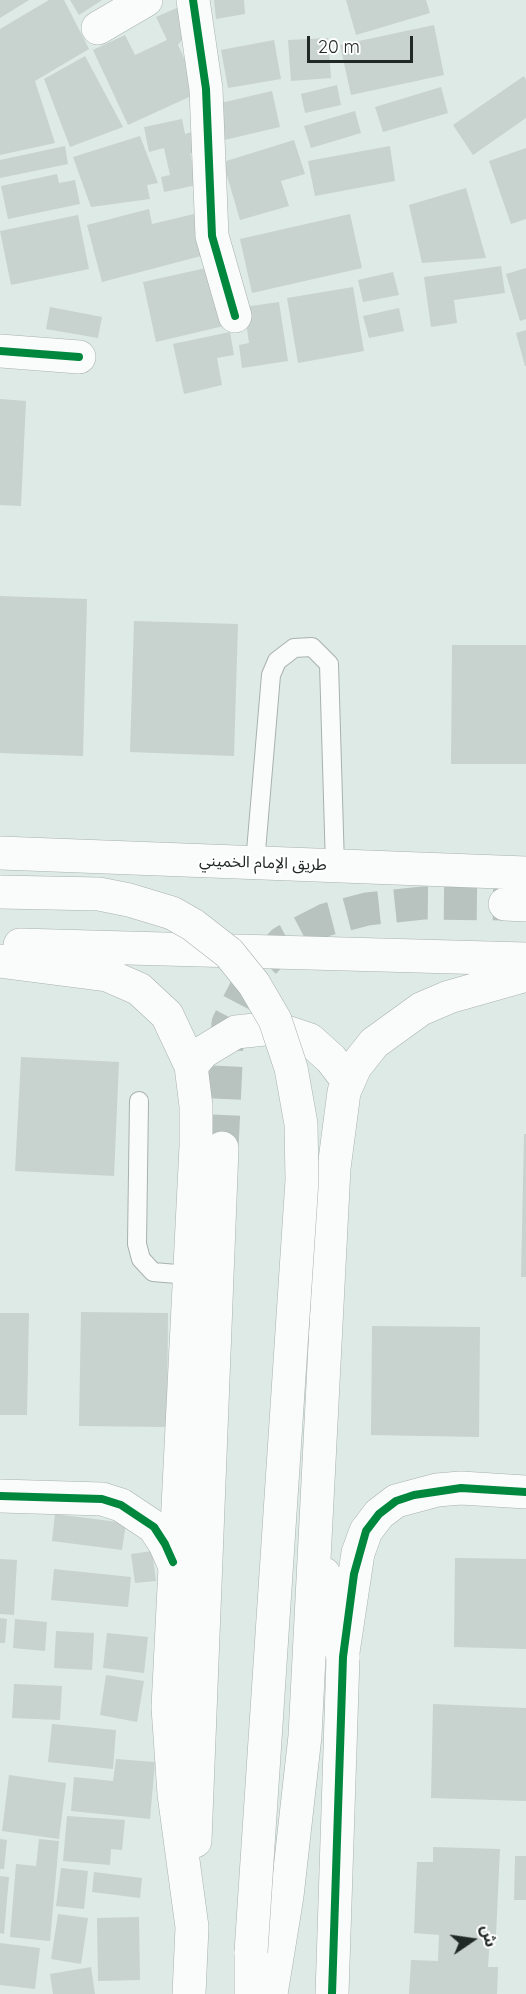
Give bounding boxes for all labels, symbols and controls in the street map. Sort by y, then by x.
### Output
scale bar [310,24,416,62]
text: 20 m [318,35,360,58]
street label: طريق الإمام الخميني [199,851,327,875]
north arrow [442,1910,502,1970]
text: ش [477,1923,502,1949]

